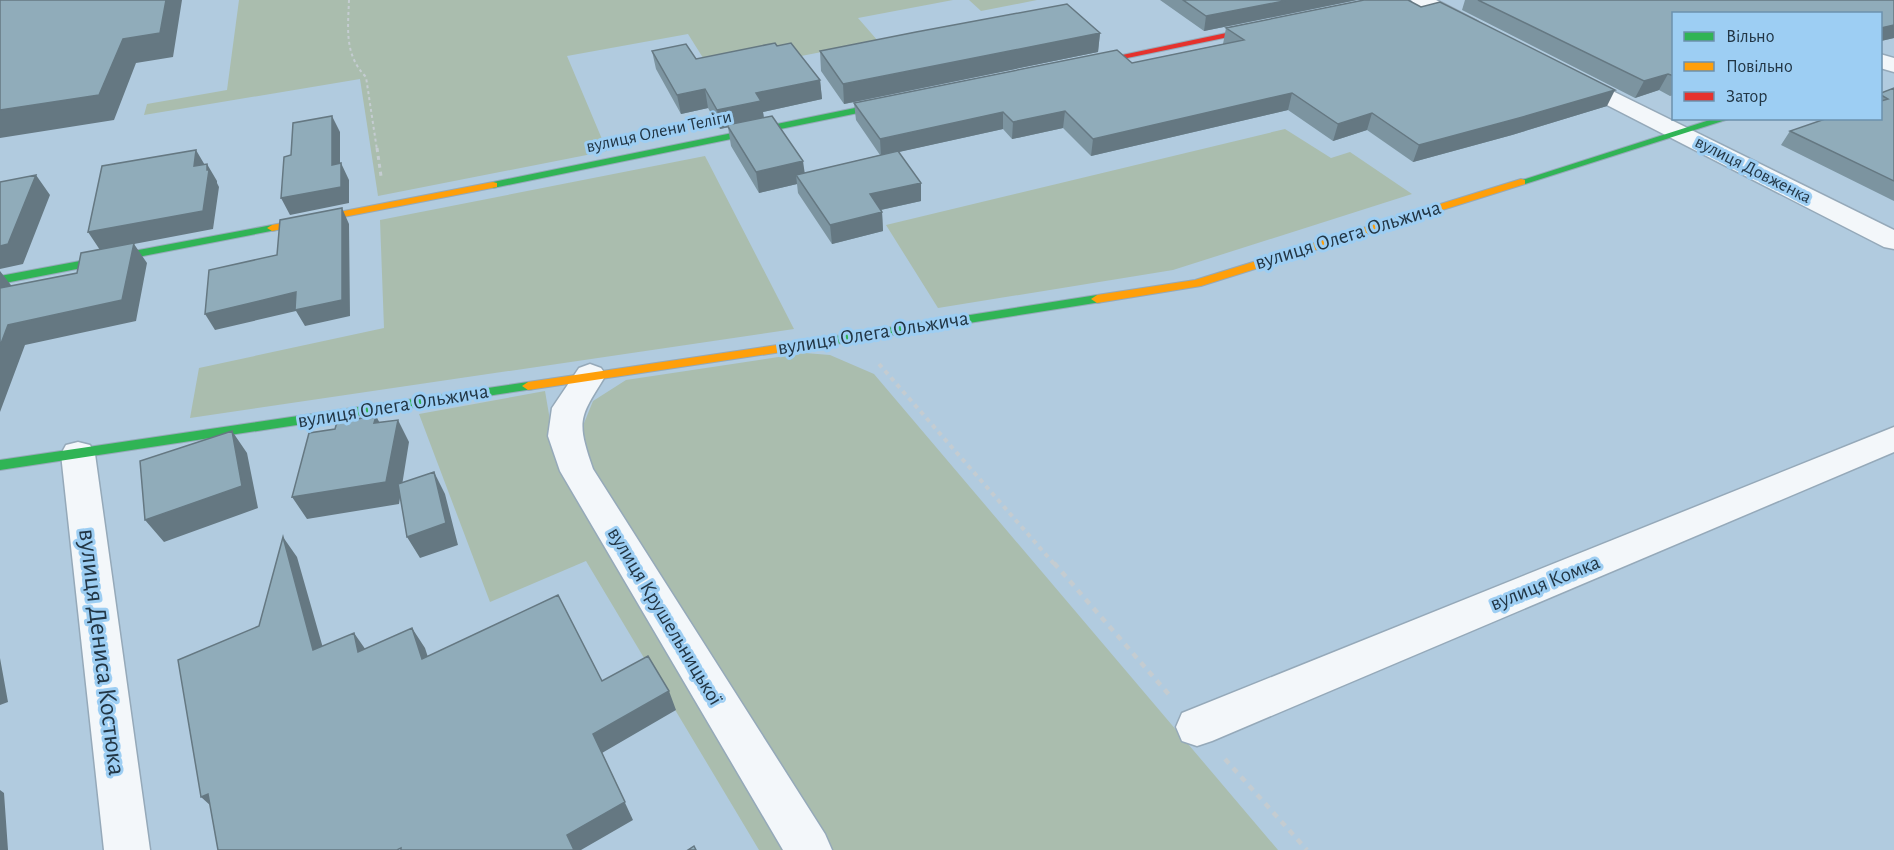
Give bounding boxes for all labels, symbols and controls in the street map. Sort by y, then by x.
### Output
legend [1672,12,1882,120]
text: Вільно [1726,28,1774,46]
text: Повільно [1726,58,1793,76]
text: Затор [1726,88,1767,106]
street label: вулиця Олени Теліги [585,108,733,156]
street label: вулиця Довженка [1692,133,1814,207]
street label: вулиця Олега Ольжича [1253,197,1444,273]
street label: вулиця Олега Ольжича [776,307,970,358]
street label: вулиця Олега Ольжича [296,380,490,431]
street label: вулиця Крушельницької [604,523,726,709]
street label: вулиця Дениса Костюка [74,527,130,777]
street label: вулиця Комка [1487,551,1603,615]

